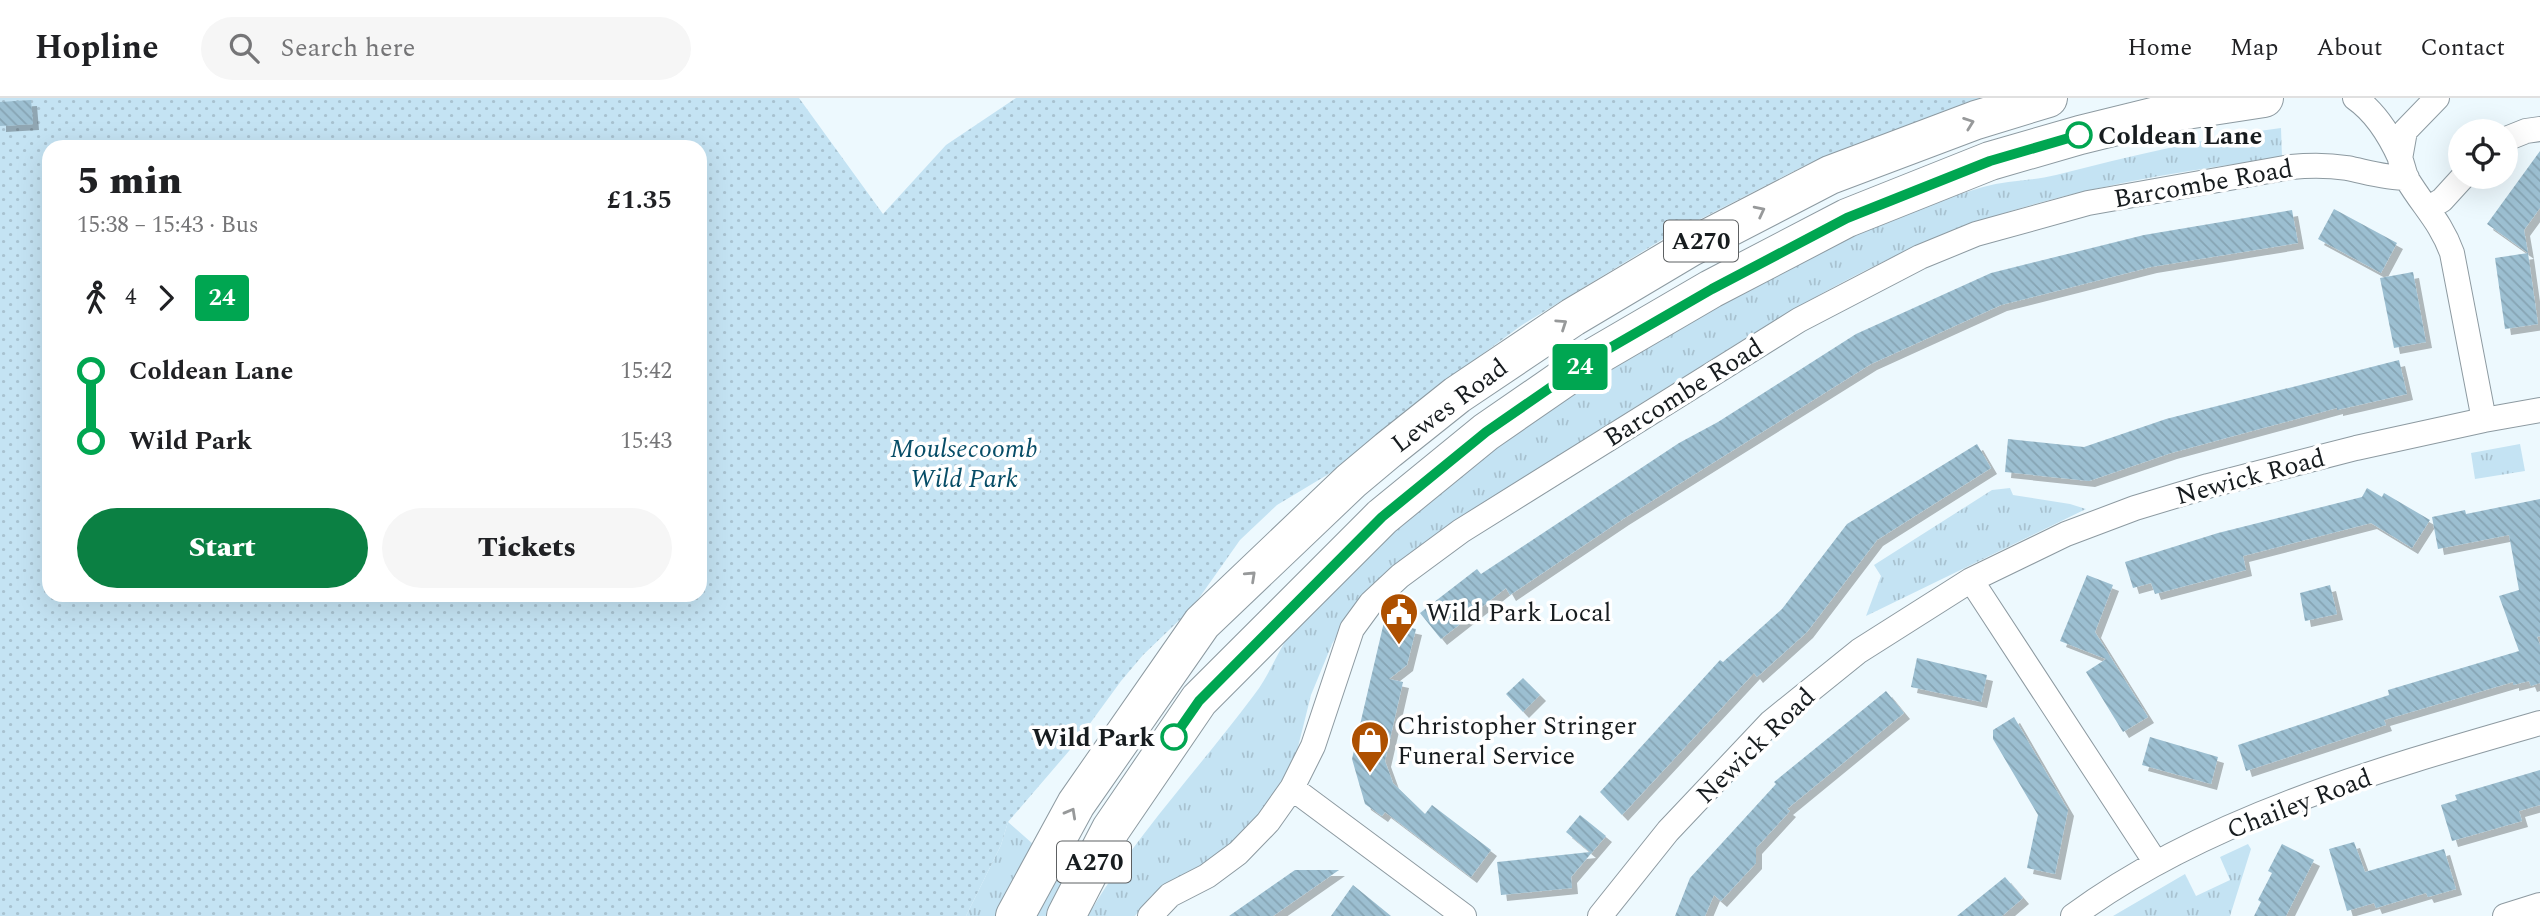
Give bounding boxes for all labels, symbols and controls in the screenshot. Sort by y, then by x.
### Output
search box [201,17,691,80]
text: Hopline [35,23,159,73]
text: Search here [281,28,415,68]
icon: search [225,29,263,67]
text: Home [2127,30,2192,66]
text: Map [2230,30,2278,66]
text: About [2316,30,2382,66]
text: Contact [2420,30,2505,66]
place label: Coldean Lane [2098,116,2262,156]
one-way arrow [1962,117,1975,131]
map controls [2448,119,2518,189]
button: locate [2448,119,2518,189]
marker: Coldean Lane [2066,122,2092,148]
street label: Barcombe Road [2111,149,2296,219]
text: 5 min [77,153,182,211]
text: £1.35 [607,180,672,220]
one-way arrow [1752,206,1765,220]
text: 15:38 – 15:43 · Bus [77,208,259,243]
road number: A270 [1664,220,1738,261]
icon: walk [77,279,115,317]
icon: forward [147,279,185,317]
text: 4 [125,280,137,315]
text: 24 [209,280,235,316]
one-way arrow [1554,320,1567,332]
street label: Barcombe Road [1596,328,1771,458]
line badge: 24 [1548,344,1612,390]
street label: Lewes Road [1383,348,1517,463]
text: 24 [1567,349,1593,385]
text: Coldean Lane [129,351,293,391]
text: 15:42 [620,354,672,389]
text: Wild Park [129,421,252,461]
text: 15:43 [620,424,672,459]
park label: Moulsecoomb Wild Park [890,429,1038,499]
street label: Newick Road [2171,438,2329,516]
button: Start [77,508,368,588]
button: Tickets [382,508,672,588]
one-way arrow [1243,572,1256,585]
public building icon: Wild Park Local [1378,591,1420,646]
place label: Wild Park Local [1426,593,1611,633]
street label: Newick Road [1687,678,1825,813]
place label: Christopher Stringer Funeral Service [1397,706,1637,776]
place label: Wild Park [1032,718,1155,758]
shop icon: Christopher Stringer Funeral Service [1349,719,1391,774]
marker: Wild Park [1161,724,1187,750]
street label: Chailey Road [2221,758,2378,850]
one-way arrow [1063,808,1076,820]
road number: A270 [1057,842,1131,882]

